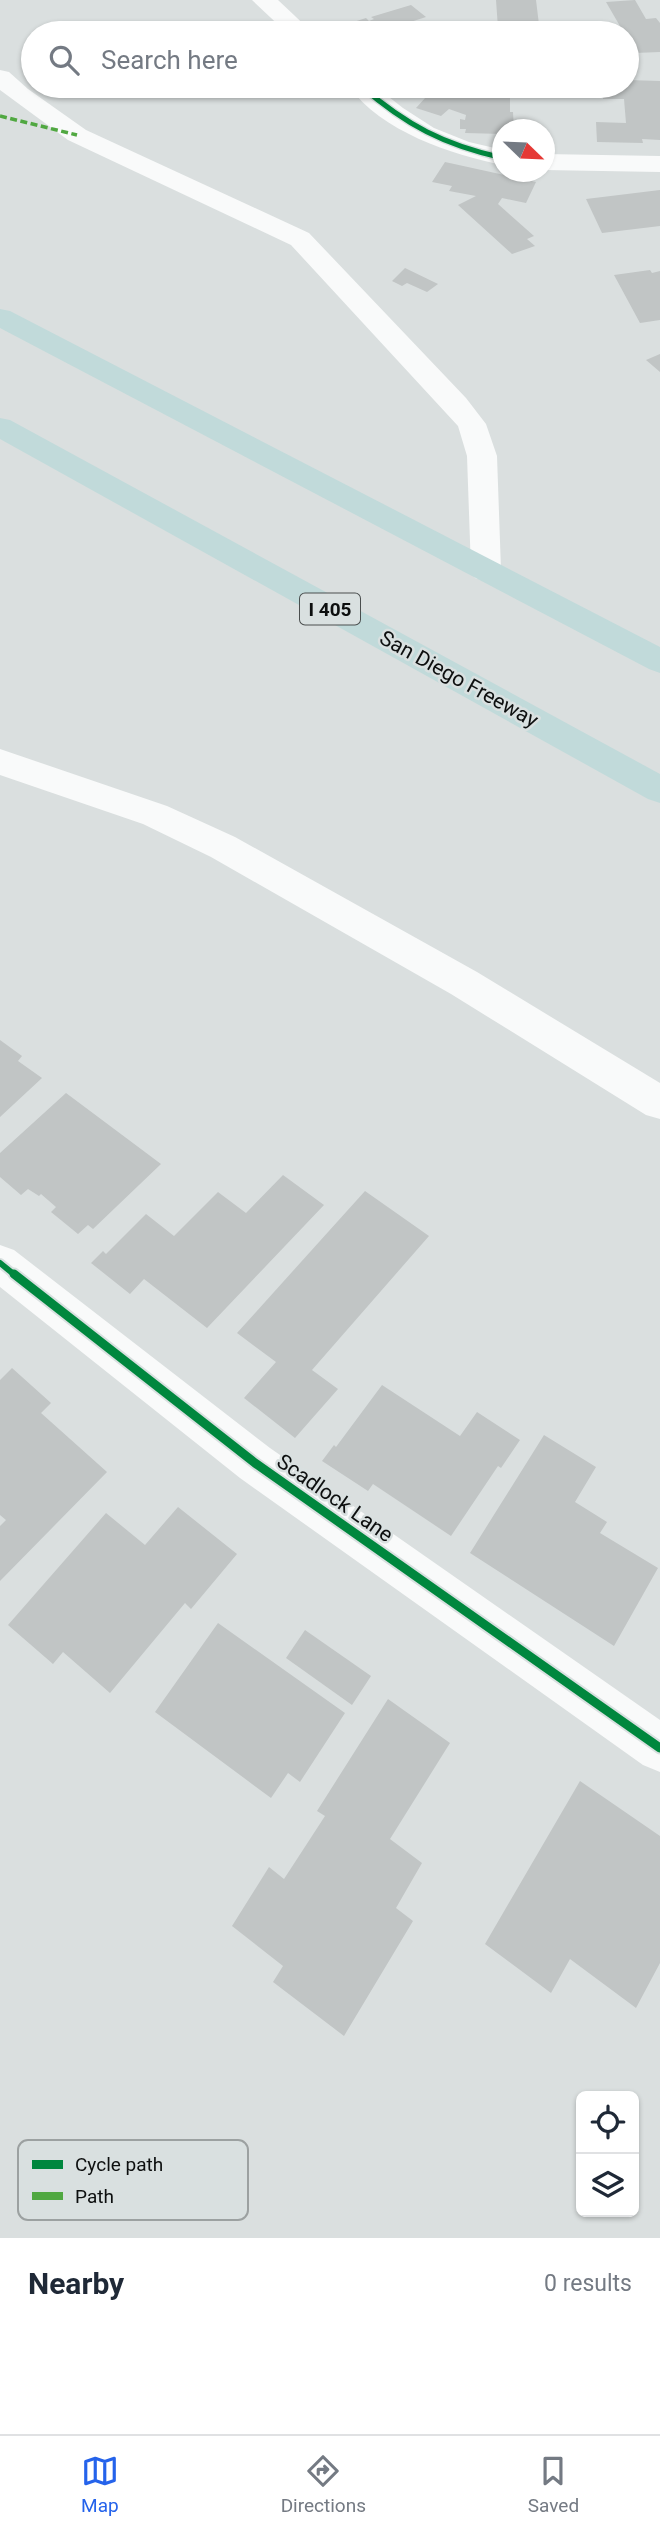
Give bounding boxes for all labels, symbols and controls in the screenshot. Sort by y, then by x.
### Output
search box [21,21,639,98]
icon: search [45,41,83,79]
text: Search here [101,45,238,75]
north arrow [492,119,555,182]
road number: I 405 [300,594,360,624]
street label: San Diego Freeway [376,626,542,732]
street label: Scadlock Lane [272,1449,398,1547]
map controls [576,2091,639,2217]
button: locate [576,2091,639,2154]
legend [18,2140,248,2220]
text: Cycle path [75,2153,163,2176]
button: layers [576,2154,639,2217]
text: Path [75,2185,114,2208]
text: Nearby [28,2266,124,2301]
text: 0 results [544,2270,632,2297]
tab: Map [81,2452,119,2517]
tab: Directions [281,2452,366,2517]
tab: Saved [528,2452,579,2517]

